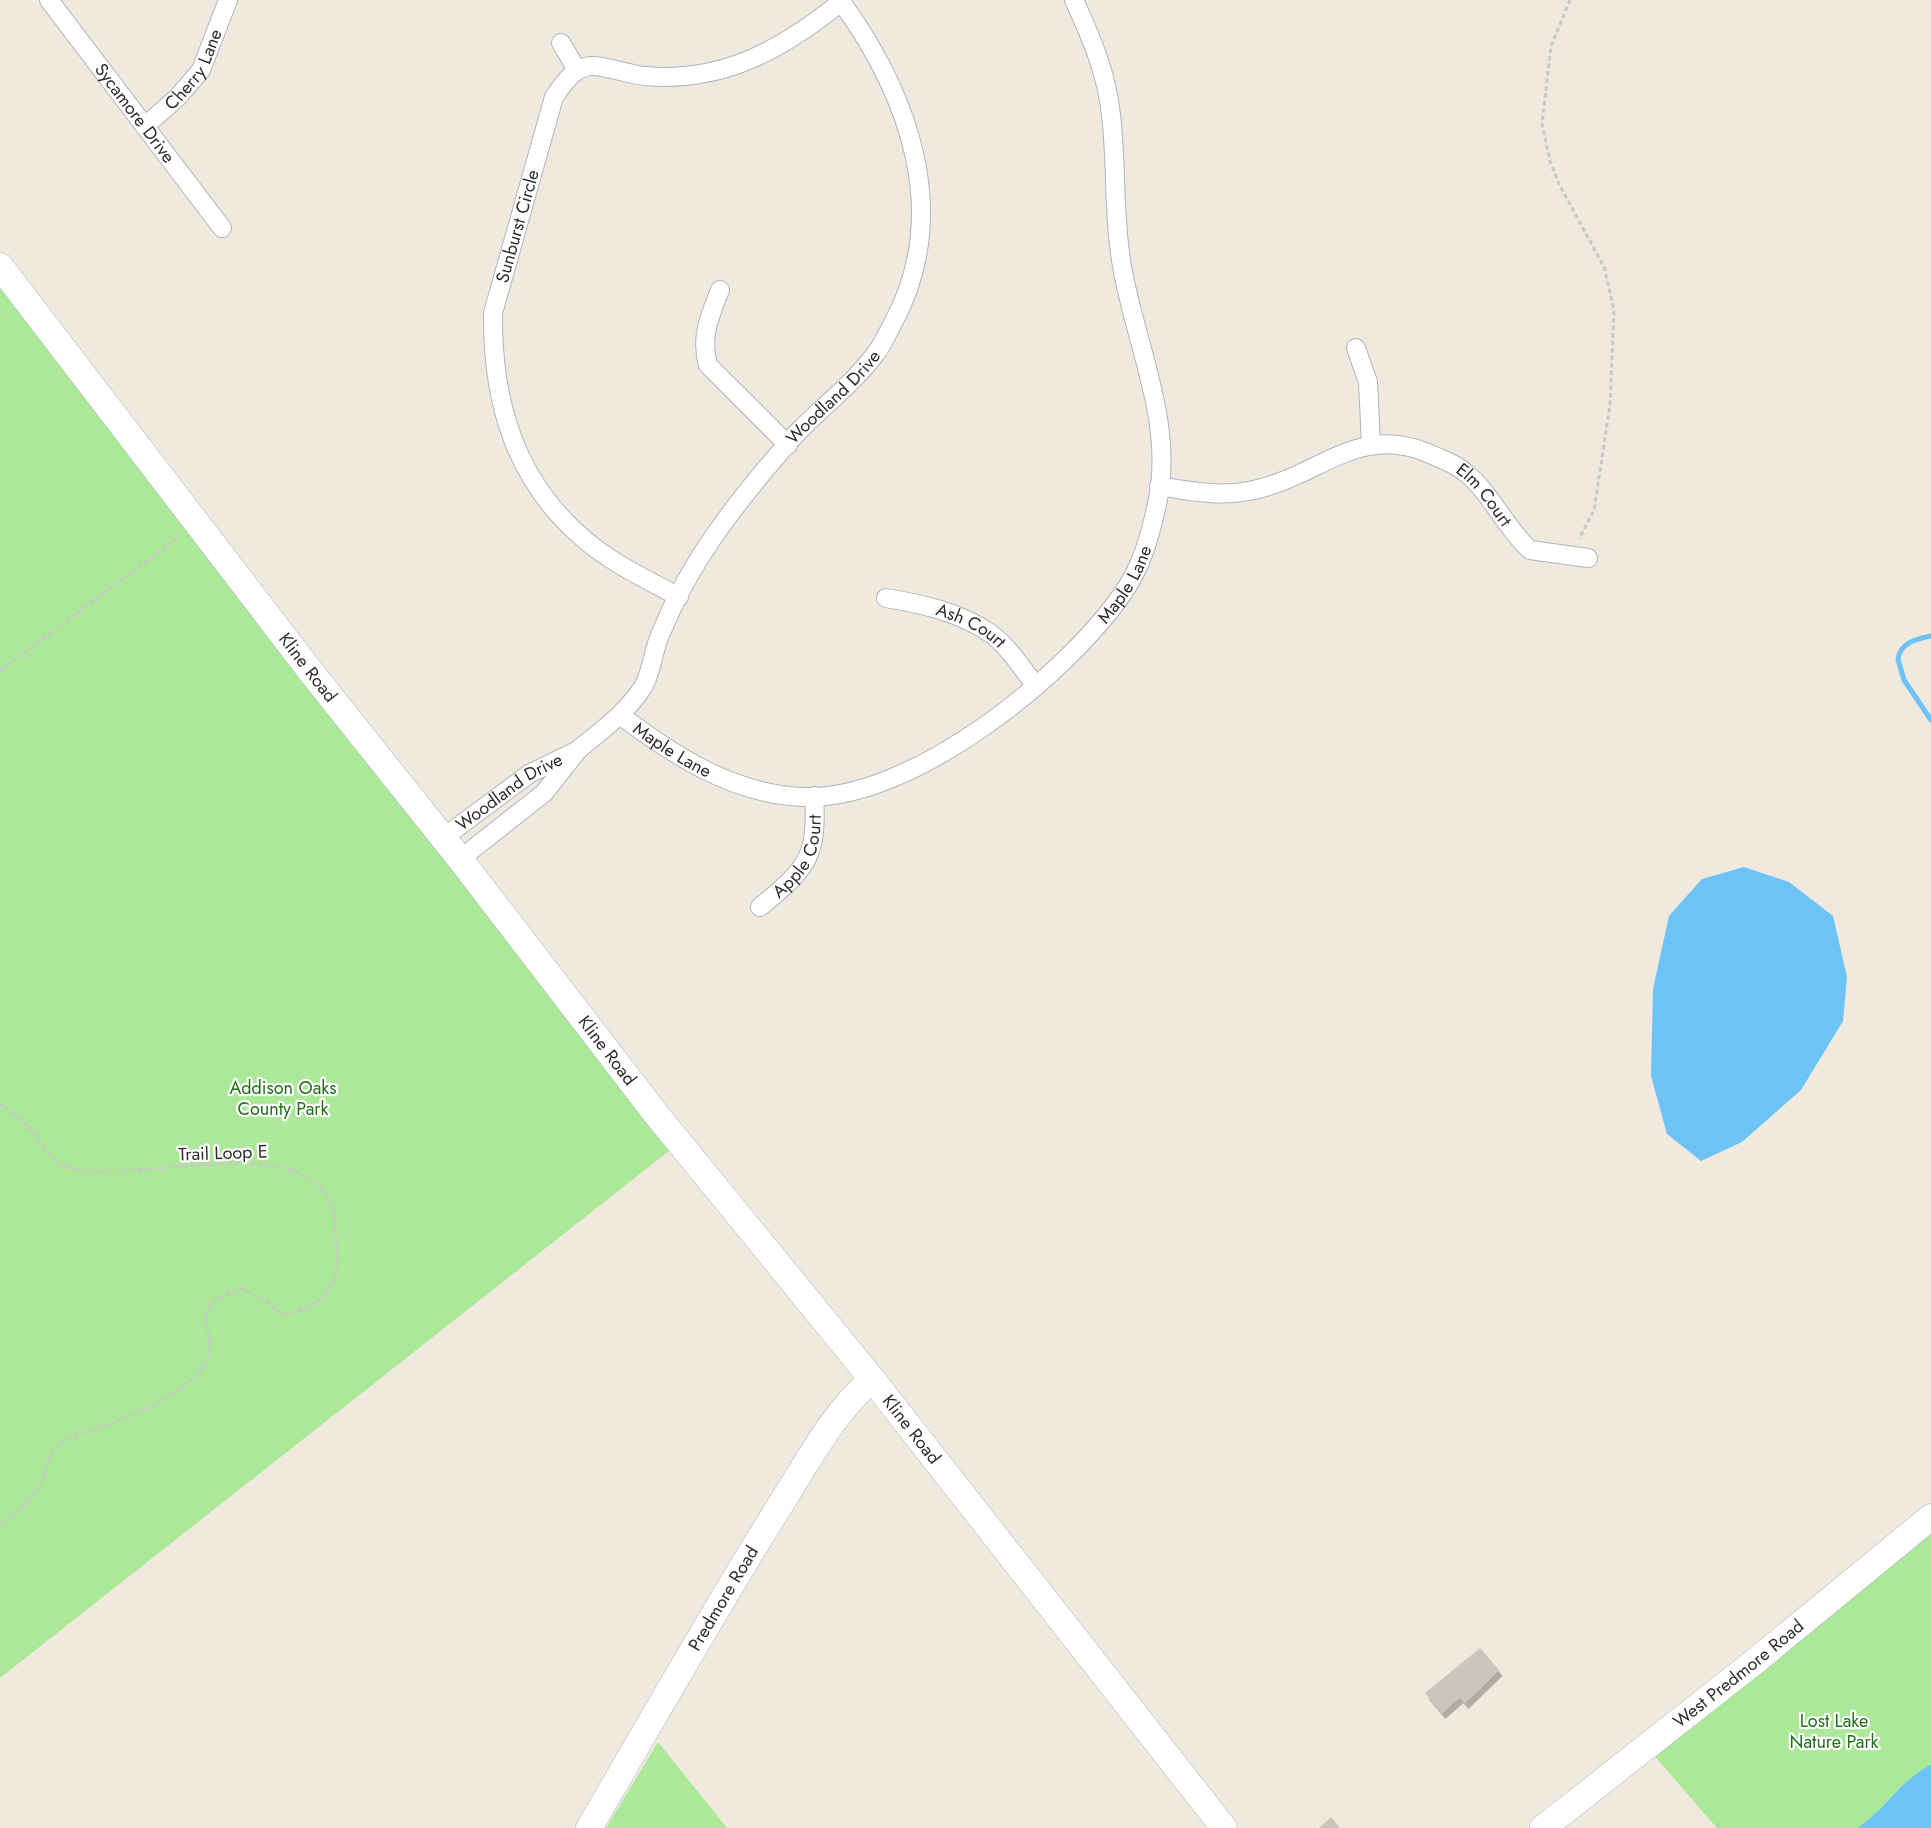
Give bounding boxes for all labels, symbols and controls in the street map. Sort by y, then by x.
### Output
street label: Cherry Lane [159,25,229,116]
street label: Sycamore Drive [88,58,181,169]
street label: Sunburst Circle [489,167,546,286]
street label: Woodland Drive [780,345,887,450]
street label: Elm Court [1451,457,1519,532]
street label: Maple Lane [1091,542,1158,629]
street label: Ash Court [933,596,1013,654]
street label: Kline Road [272,627,343,708]
street label: Maple Lane [628,716,716,784]
street label: Woodland Drive [450,747,567,837]
street label: Apple Court [766,814,828,904]
street label: Kline Road [572,1010,642,1091]
park label: Addison Oaks County Park [229,1075,337,1122]
street label: Trail Loop E [178,1138,268,1168]
street label: Kline Road [876,1389,947,1470]
street label: Predmore Road [682,1541,765,1656]
street label: West Predmore Road [1667,1613,1810,1734]
park label: Lost Lake Nature Park [1789,1708,1879,1755]

